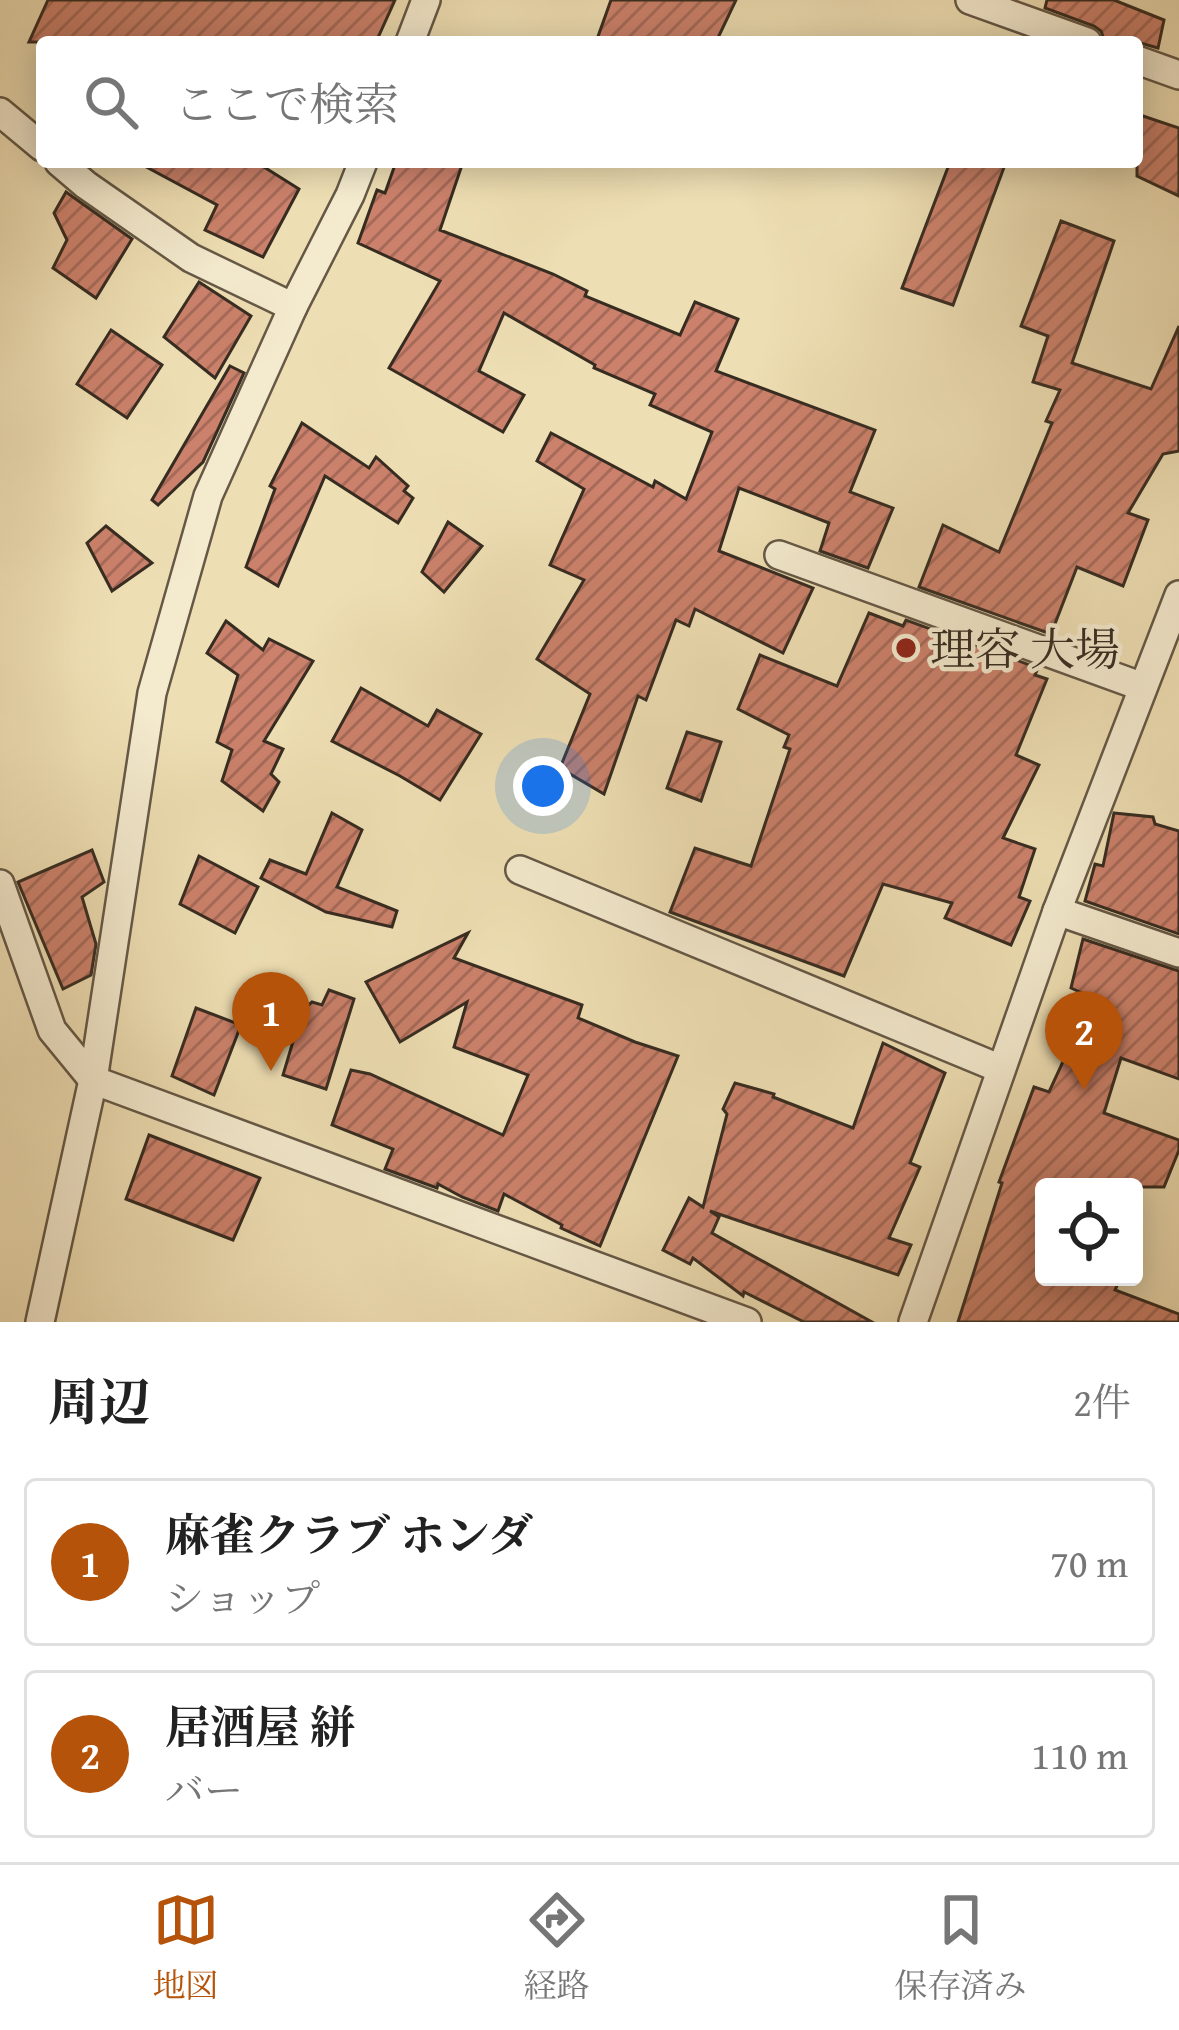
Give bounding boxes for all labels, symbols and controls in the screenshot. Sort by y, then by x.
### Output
search box [36,36,1143,168]
icon: search [78,69,144,135]
text: ここで検索 [174,71,399,136]
place label: 理容 大場 [930,616,1120,681]
marker: 理容 大場 [893,635,919,661]
your location [513,756,573,816]
pin: 1 [232,972,310,1071]
pin: 2 [1045,991,1123,1090]
map controls [1035,1178,1143,1286]
button: locate [1035,1178,1143,1286]
text: 周辺 [48,1364,150,1439]
text: 2件 [1073,1373,1131,1430]
text: 麻雀クラブ ホンダ [165,1502,533,1567]
text: 1 [80,1534,100,1591]
text: 70 m [1050,1534,1128,1591]
text: ショップ [165,1569,320,1626]
text: 居酒屋 絣 [165,1694,355,1759]
text: 2 [80,1726,100,1783]
text: 110 m [1031,1726,1128,1783]
text: バー [165,1761,243,1818]
tab: 地図 [153,1887,219,2009]
tab: 経路 [524,1887,590,2009]
tab: 保存済み [895,1887,1027,2009]

